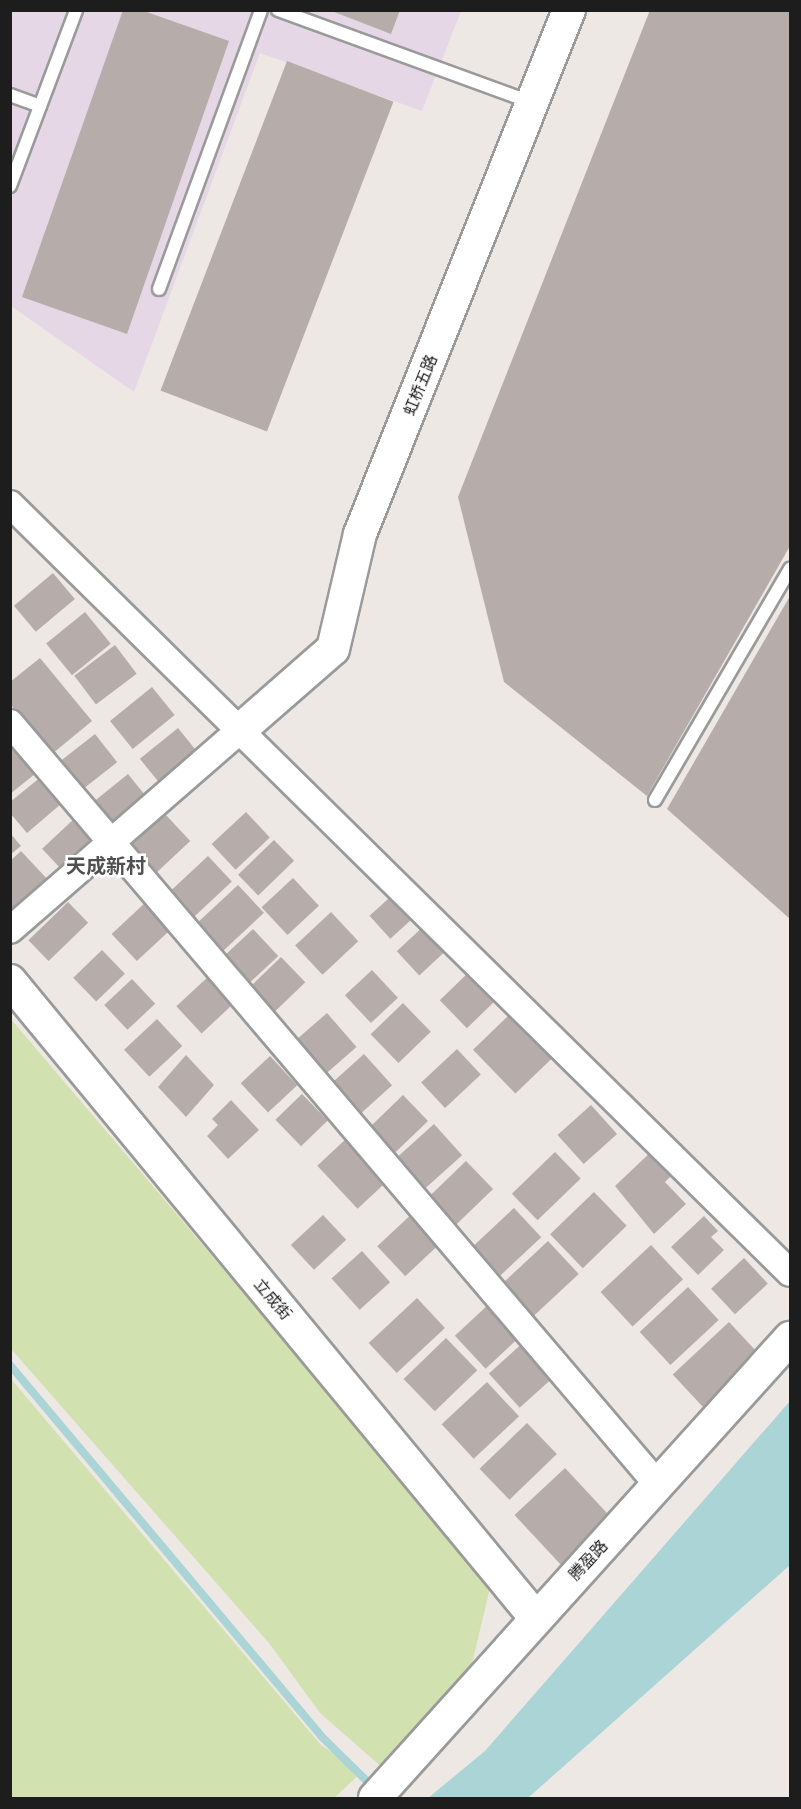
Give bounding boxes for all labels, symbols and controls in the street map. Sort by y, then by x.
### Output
street label: 虹桥五路 [399,352,441,418]
district label: 天成新村 [66,854,146,878]
street label: 立成街 [250,1274,296,1324]
street label: 腾盈路 [565,1536,611,1584]

